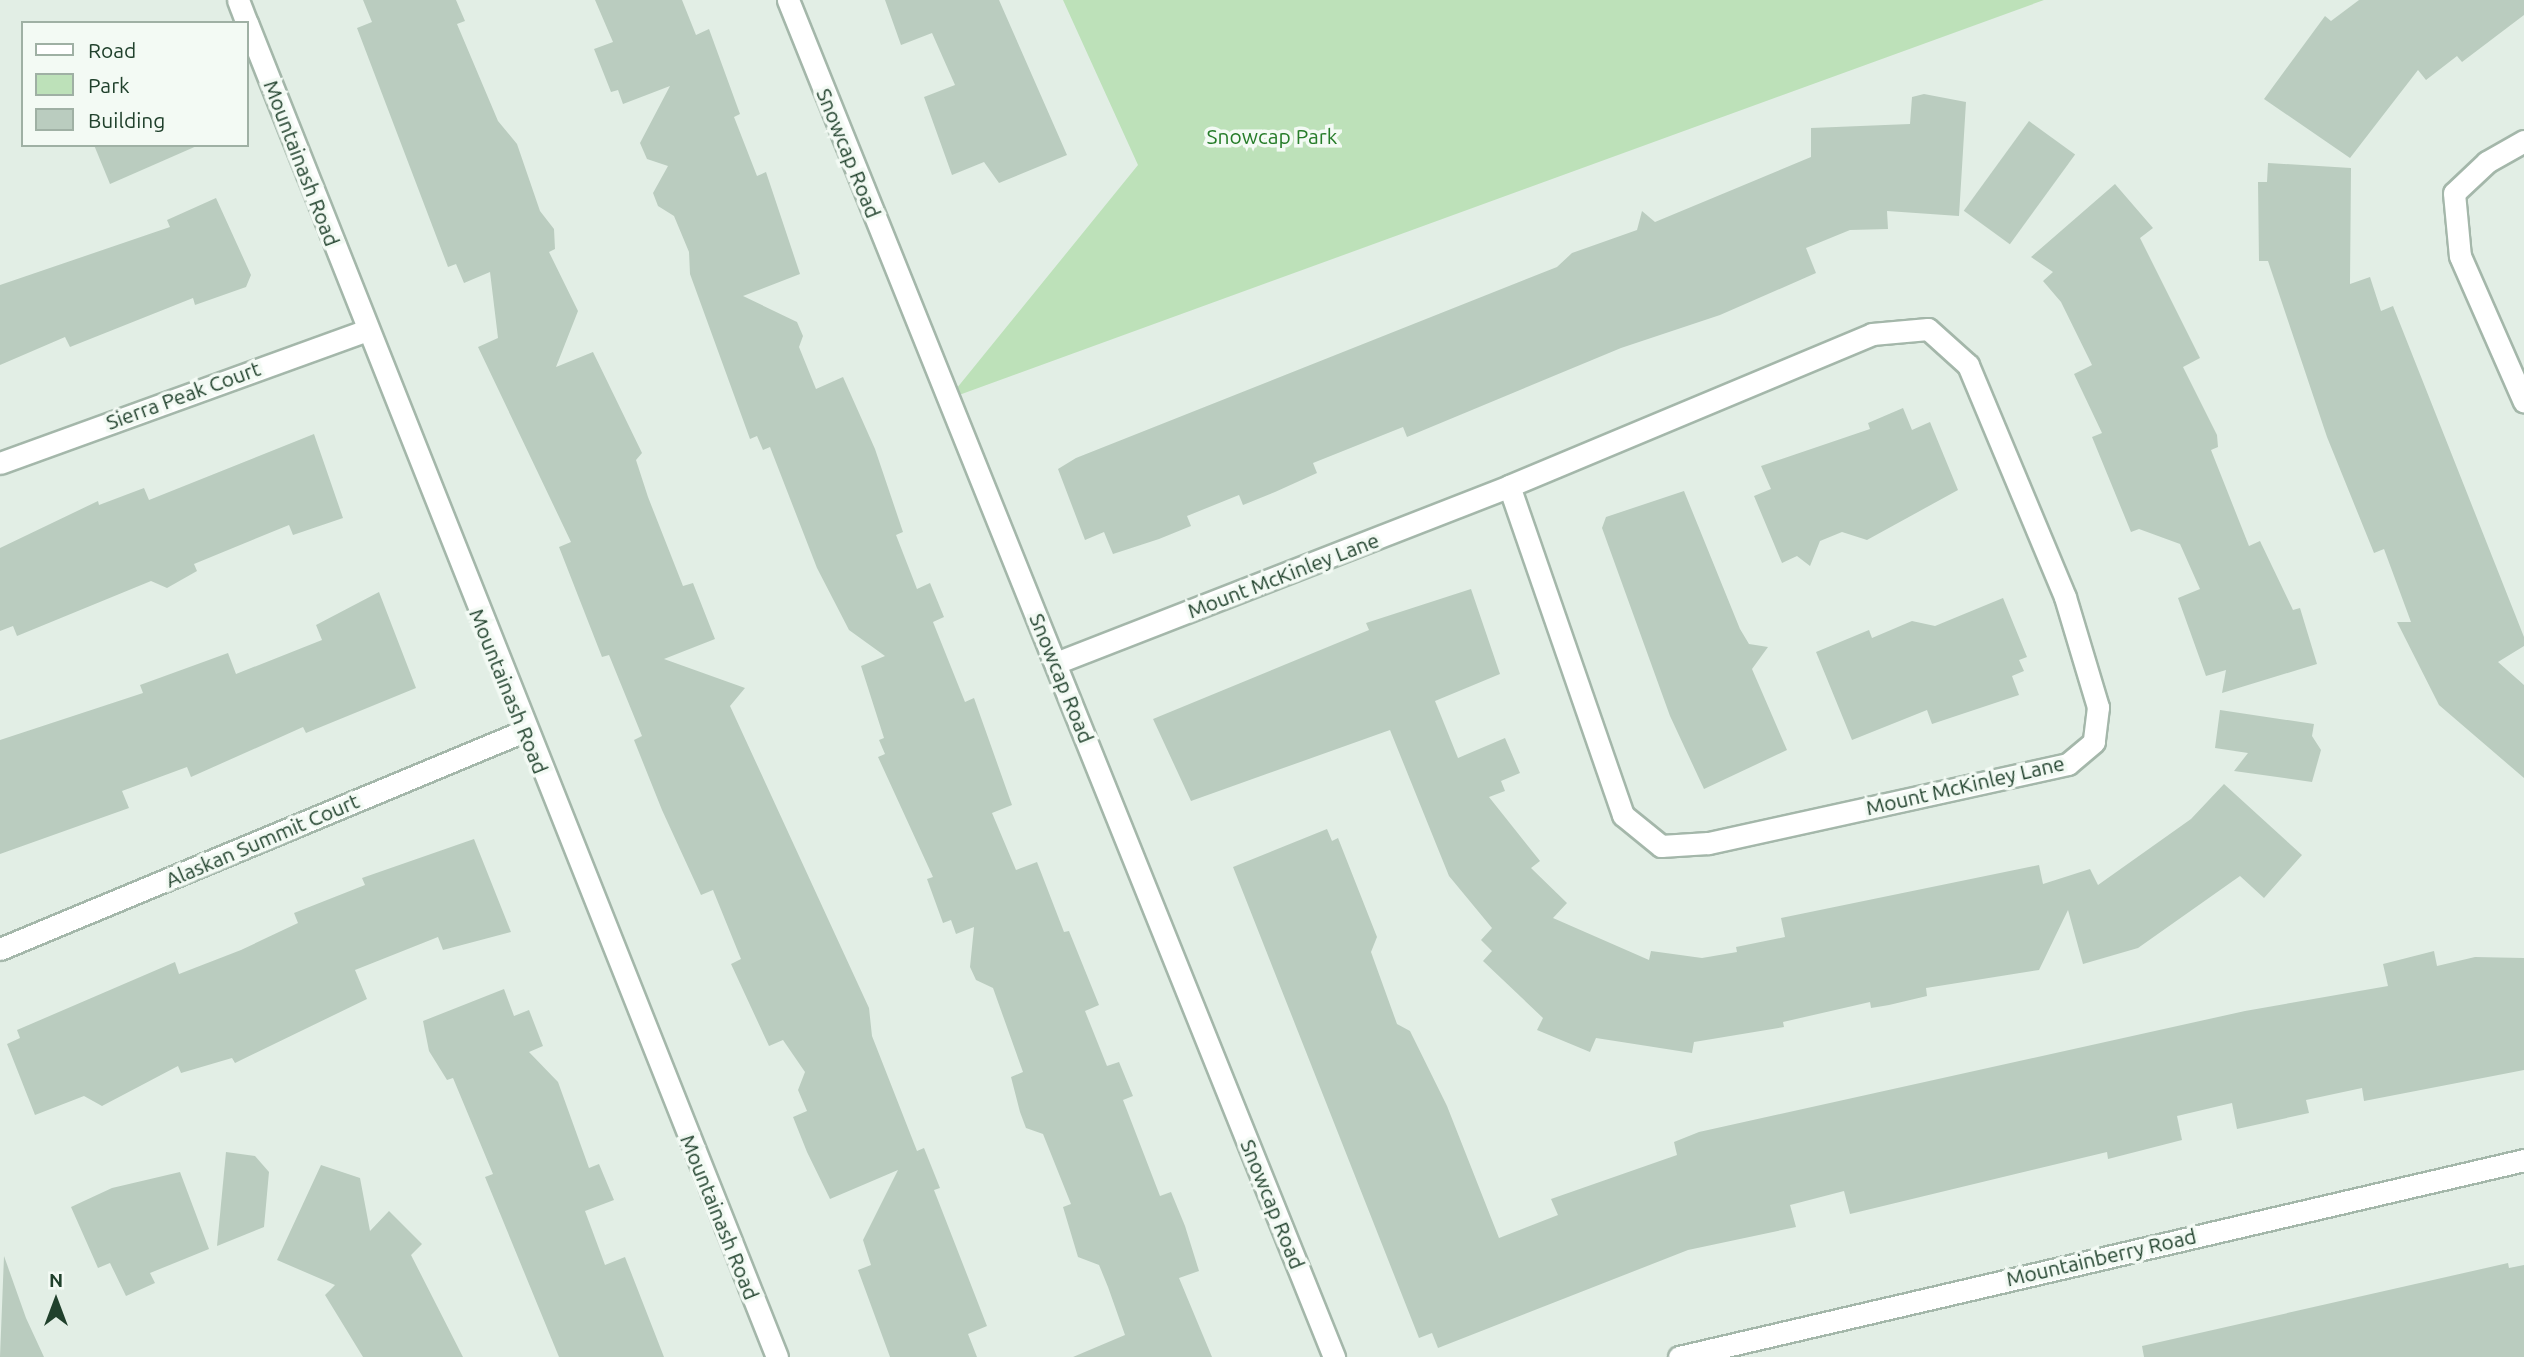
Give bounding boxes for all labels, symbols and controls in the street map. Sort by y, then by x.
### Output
legend [21,21,248,147]
text: Road [88,38,136,62]
text: Park [88,73,130,97]
street label: Mountainash Road [259,76,345,250]
street label: Snowcap Road [812,85,886,221]
text: Building [88,108,165,132]
park label: Snowcap Park [1207,123,1337,149]
street label: Sierra Peak Court [102,355,264,435]
street label: Mount McKinley Lane [1184,527,1382,623]
street label: Mountainash Road [464,605,554,777]
street label: Snowcap Road [1025,610,1099,746]
street label: Mount McKinley Lane [1863,750,2067,820]
street label: Alaskan Summit Court [161,788,363,892]
street label: Mountainash Road [675,1131,765,1303]
street label: Snowcap Road [1236,1136,1310,1272]
street label: Mountainberry Road [2004,1223,2198,1291]
north arrow [21,1266,91,1336]
text: N [49,1269,63,1291]

